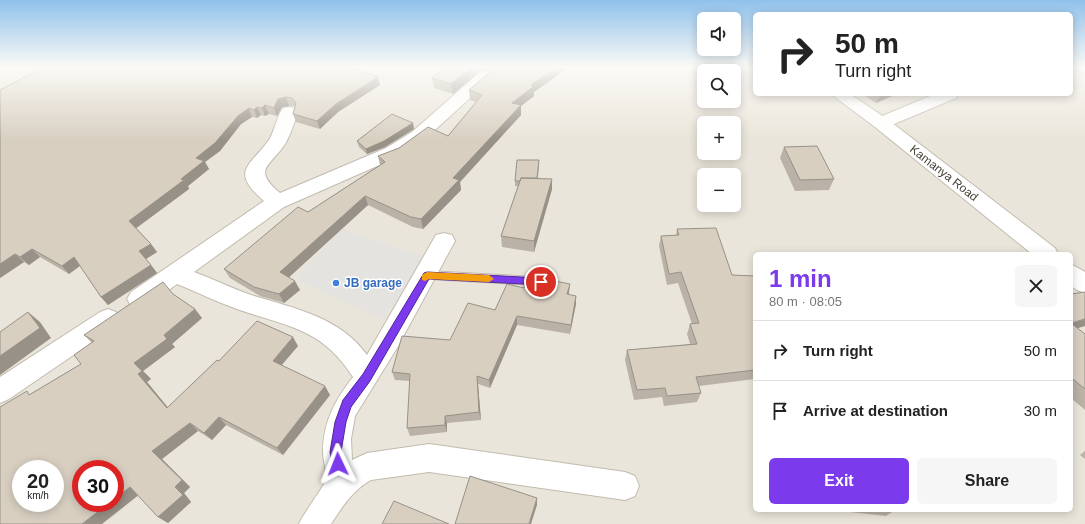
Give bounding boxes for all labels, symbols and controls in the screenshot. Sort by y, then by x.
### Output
map controls [697,12,741,212]
button: sound [697,12,741,56]
icon: right [769,28,821,80]
text: 50 m [835,28,899,59]
text: Turn right [835,61,911,81]
button: search [697,64,741,108]
button: + [697,116,741,160]
street label: Kamanya Road [907,142,981,204]
button: − [697,168,741,212]
pin [524,265,558,299]
text: 1 min [769,265,832,292]
button: close [1015,265,1057,307]
icon: arrive [530,271,552,293]
place label: JB garage [344,276,402,290]
marker: JB garage [331,278,341,288]
text: 80 m · 08:05 [769,294,842,309]
icon: right [769,340,791,362]
text: Turn right [803,342,873,359]
text: 50 m [1024,342,1057,359]
icon: arrive [769,400,791,422]
text: Arrive at destination [803,402,948,419]
text: 30 m [1024,402,1057,419]
position arrow [317,443,359,485]
button: Exit [769,458,909,504]
button: Share [917,458,1057,504]
speed limit sign: 30 [72,460,124,512]
text: 20 [27,470,49,492]
text: km/h [27,490,49,501]

